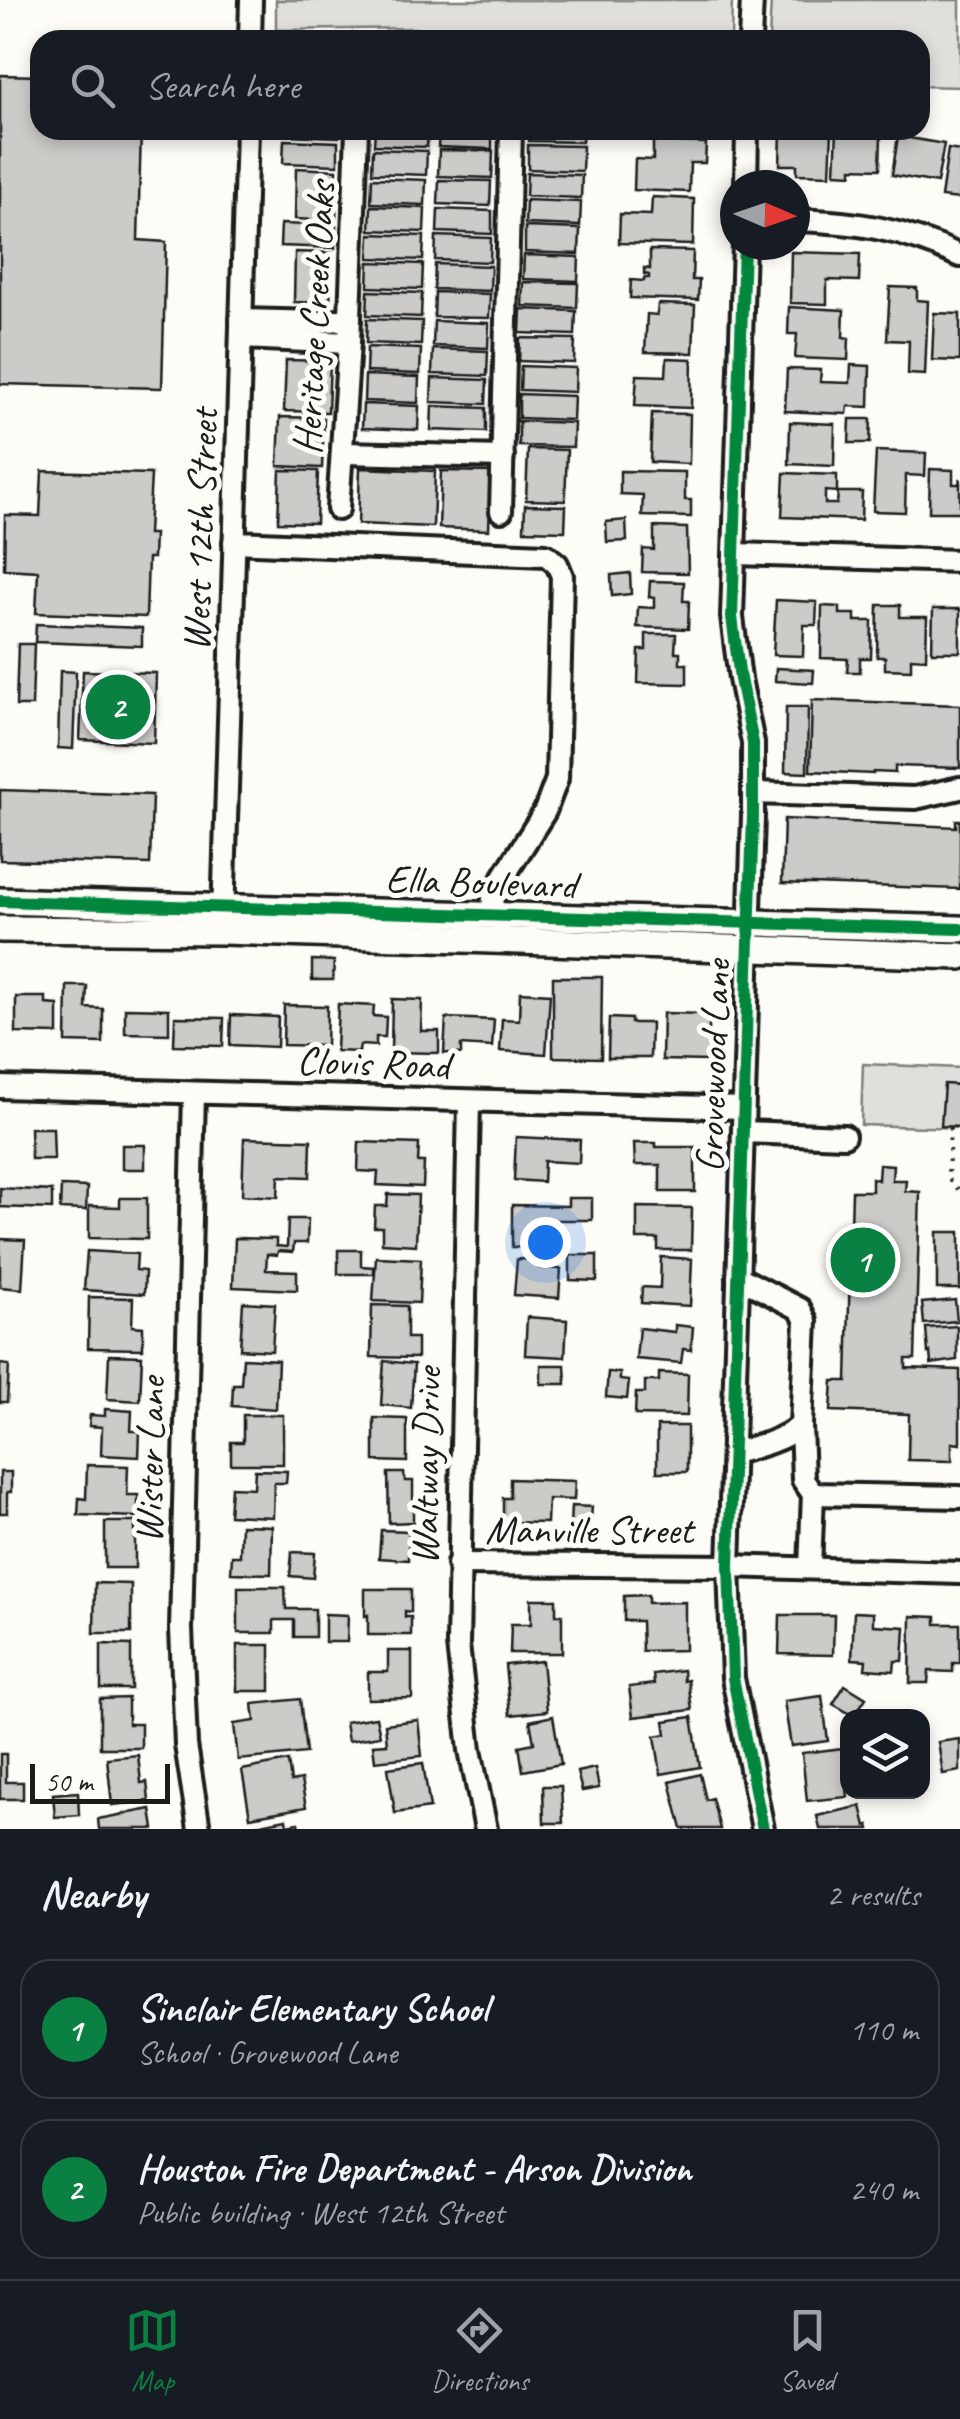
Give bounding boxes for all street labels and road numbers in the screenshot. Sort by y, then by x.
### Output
street label: Heritage Creek Oaks [282,177,346,456]
street label: West 12th Street [171,404,229,652]
street label: Ella Boulevard [385,854,582,910]
street label: Grovewood Lane [684,956,742,1173]
street label: Clovis Road [296,1035,456,1091]
street label: Waltway Drive [399,1364,453,1565]
street label: Wister Lane [124,1374,176,1543]
street label: Manville Street [485,1505,697,1555]

